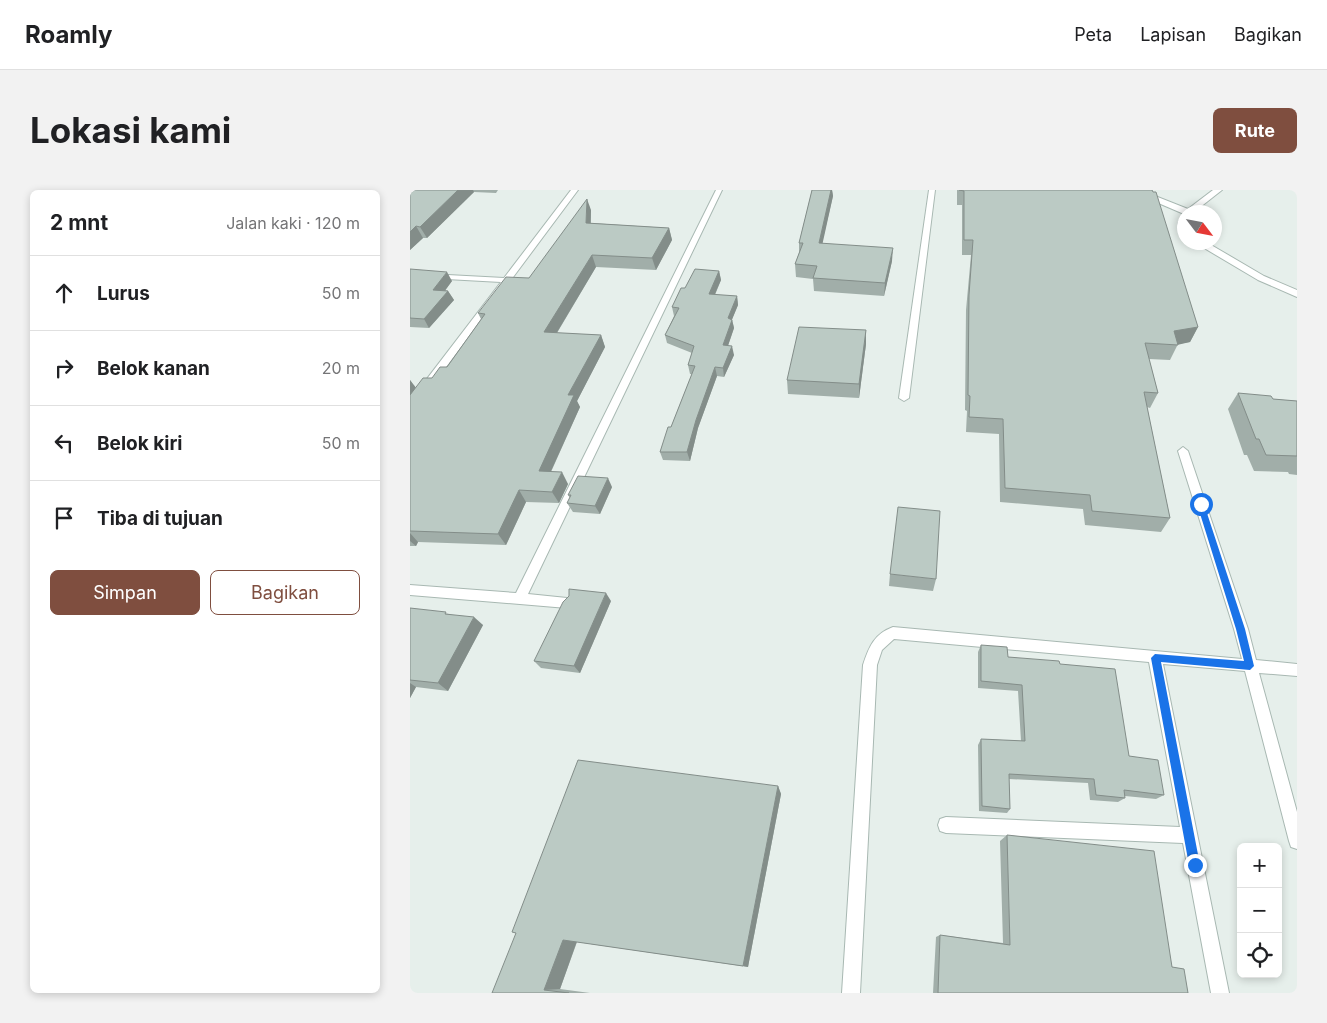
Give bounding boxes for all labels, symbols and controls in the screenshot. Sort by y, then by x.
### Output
text: Roamly [25,20,112,49]
text: Peta [1074,24,1112,45]
text: Lapisan [1140,24,1206,45]
text: Bagikan [1234,24,1302,45]
button: Rute [1213,108,1297,153]
text: Lokasi kami [30,109,231,151]
north arrow [1177,205,1222,250]
text: 2 mnt [50,210,108,235]
text: Jalan kaki · 120 m [226,213,360,233]
icon: ahead [50,279,78,307]
text: Lurus [97,282,150,305]
text: 50 m [322,283,360,303]
icon: right [50,354,78,382]
text: Belok kanan [97,357,210,380]
text: 20 m [322,358,360,378]
icon: left [50,429,78,457]
text: Belok kiri [97,432,182,455]
text: 50 m [322,433,360,453]
route start [1190,493,1213,516]
icon: arrive [50,504,78,532]
text: Tiba di tujuan [97,507,223,530]
button: Simpan [50,570,200,615]
button: Bagikan [210,570,360,615]
map controls [1237,843,1282,978]
button: + [1237,843,1282,888]
route end [1184,854,1207,877]
button: − [1237,888,1282,933]
button: locate [1237,933,1282,978]

